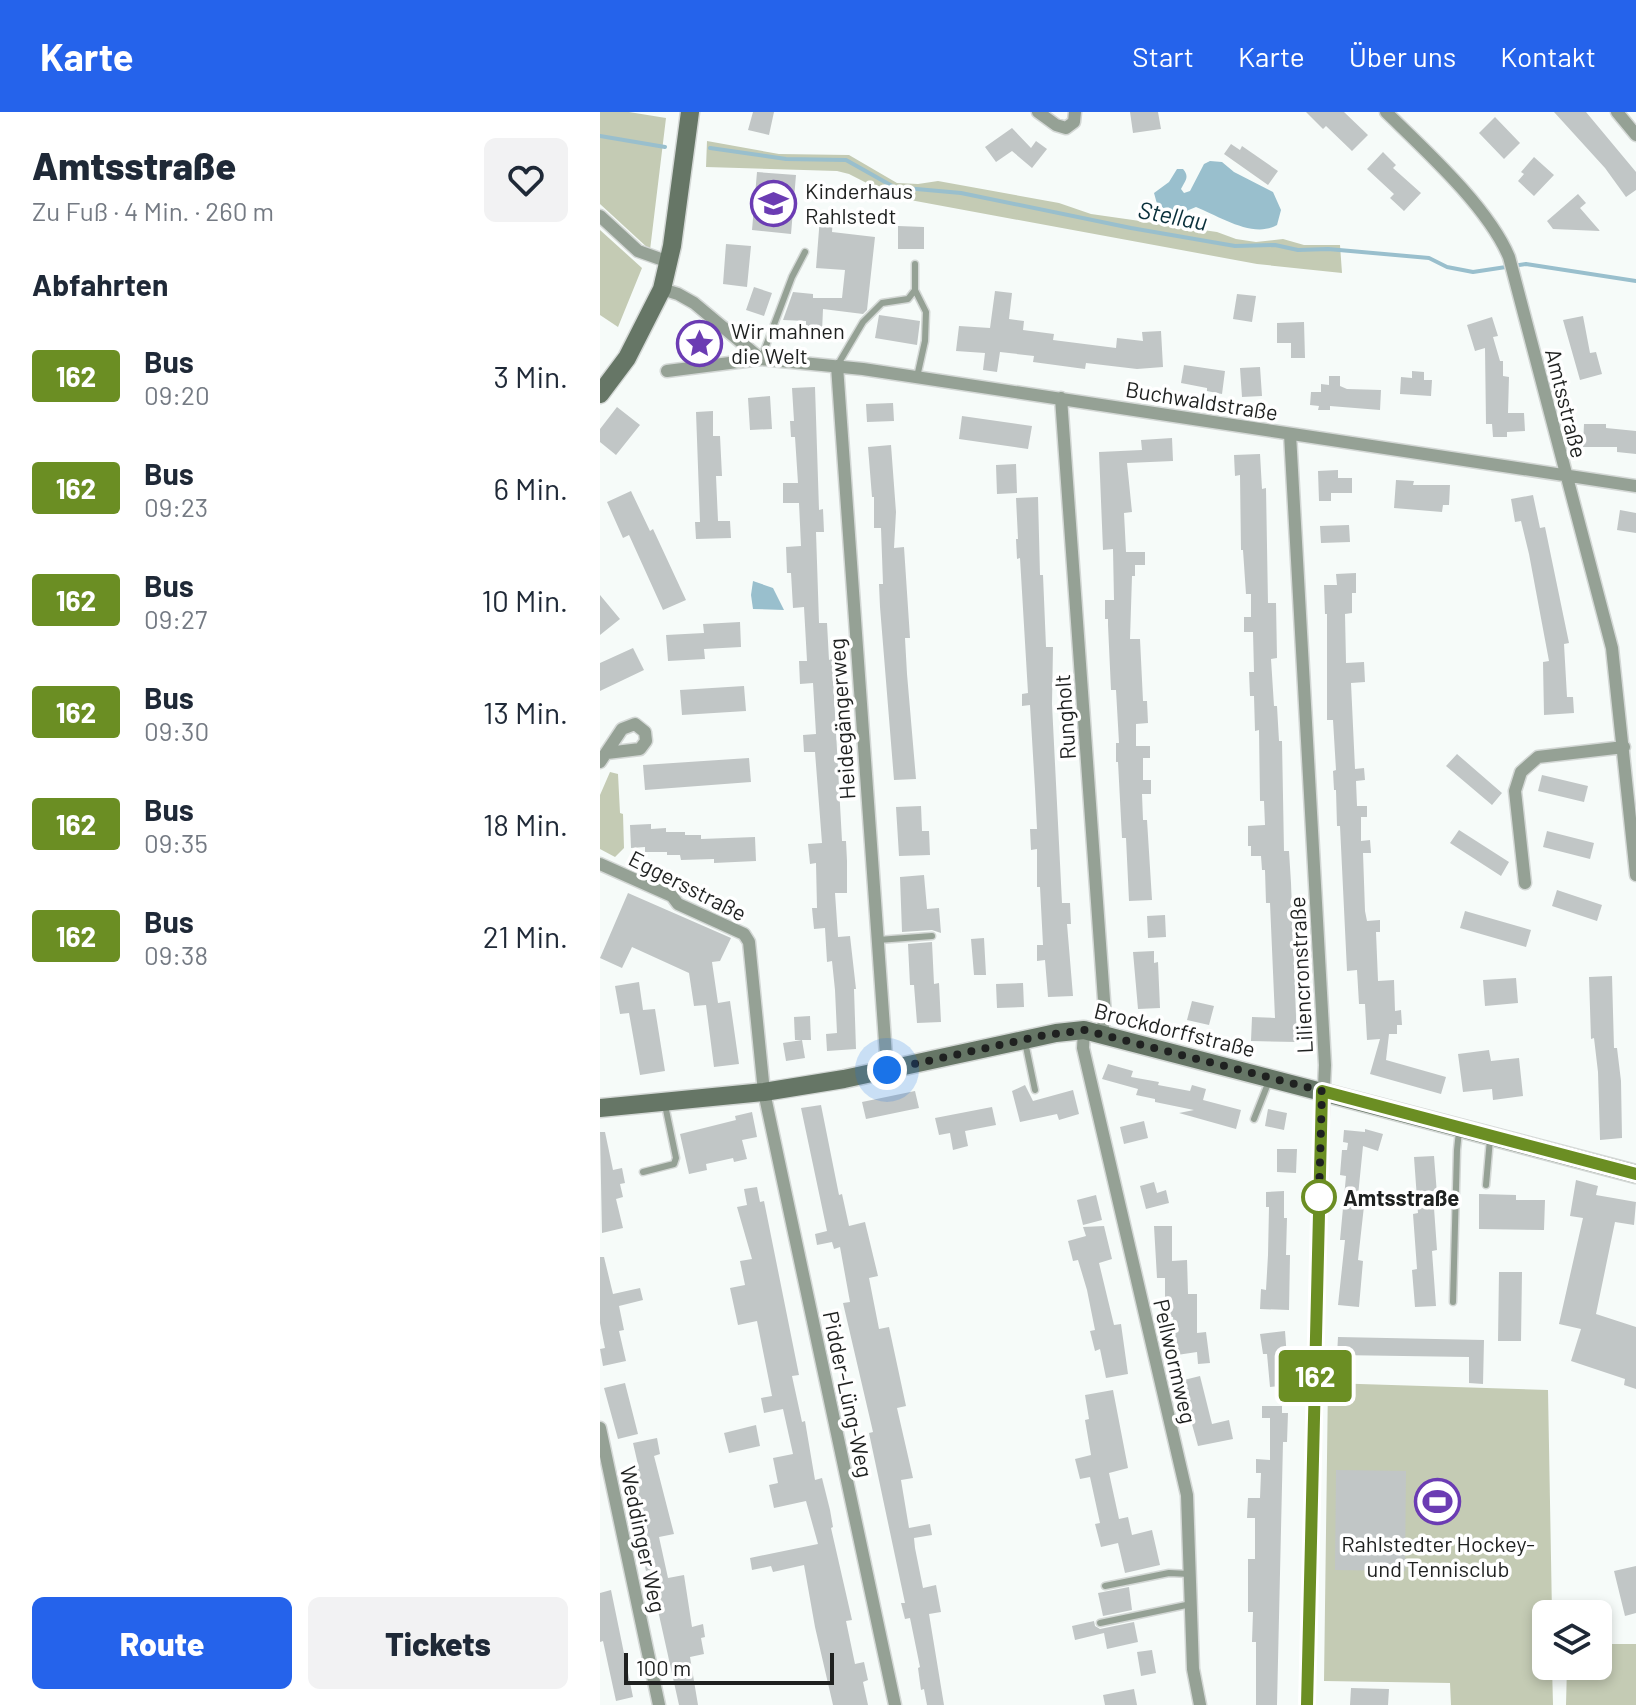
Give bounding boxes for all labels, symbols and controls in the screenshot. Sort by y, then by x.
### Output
text: Karte [40,33,134,79]
text: Start [1132,39,1194,73]
text: Karte [1238,39,1305,73]
text: Über uns [1349,39,1456,73]
text: Kontakt [1500,39,1596,73]
button: heart [484,138,568,222]
text: Amtsstraße [32,142,236,188]
place label: Kinderhaus Rahlstedt [805,177,913,228]
school or university icon: Kinderhaus Rahlstedt [750,179,798,227]
water label: Stellau [1136,194,1210,236]
text: Zu Fuß · 4 Min. · 260 m [32,195,274,226]
text: Abfahrten [32,266,168,302]
place label: Wir mahnen die Welt [731,317,845,368]
place icon: Wir mahnen die Welt [676,319,724,367]
text: Bus [144,343,194,379]
street label: Amtsstraße [1541,346,1593,460]
text: 3 Min. [494,358,568,394]
text: 162 [56,359,96,393]
street label: Buchwaldstraße [1124,375,1280,425]
text: 09:20 [144,379,210,410]
text: Bus [144,455,194,491]
text: 6 Min. [494,470,568,506]
text: 162 [56,471,96,505]
text: 09:23 [144,491,208,522]
text: Bus [144,567,194,603]
text: 10 Min. [482,582,568,618]
text: 162 [56,583,96,617]
text: 09:27 [144,603,207,634]
street label: Heidegängerweg [822,638,860,800]
street label: Rungholt [1048,673,1080,761]
text: Bus [144,679,194,715]
text: 13 Min. [483,694,568,730]
text: 162 [56,695,96,729]
text: 09:30 [144,715,209,746]
text: Bus [144,791,194,827]
text: 18 Min. [483,806,568,842]
text: 162 [56,807,96,841]
text: 09:35 [144,827,208,858]
street label: Eggersstraße [625,844,751,926]
street label: Liliencronstraße [1283,896,1317,1054]
text: Bus [144,903,194,939]
text: 21 Min. [483,918,568,954]
text: 162 [56,919,96,953]
text: 09:38 [144,939,208,970]
street label: Brockdorffstraße [1092,996,1258,1062]
your location [867,1050,907,1090]
marker: Amtsstraße [1302,1180,1336,1214]
place label: Amtsstraße [1343,1184,1459,1210]
street label: Pellwormweg [1149,1296,1203,1426]
street label: Pidder-Lüng-Weg [819,1308,879,1480]
line badge: 162 [1269,1350,1361,1402]
text: 162 [1295,1359,1335,1393]
street label: Weddinger Weg [616,1463,672,1615]
sports icon: Rahlstedter Hockey- und Tennisclub [1414,1478,1462,1526]
place label: Rahlstedter Hockey- und Tennisclub [1341,1530,1535,1581]
button: Route [32,1597,292,1689]
button: Tickets [308,1597,568,1689]
map controls [1532,1600,1612,1680]
button: layers [1532,1600,1612,1680]
scale bar [624,1649,834,1685]
text: 100 m [636,1654,691,1680]

